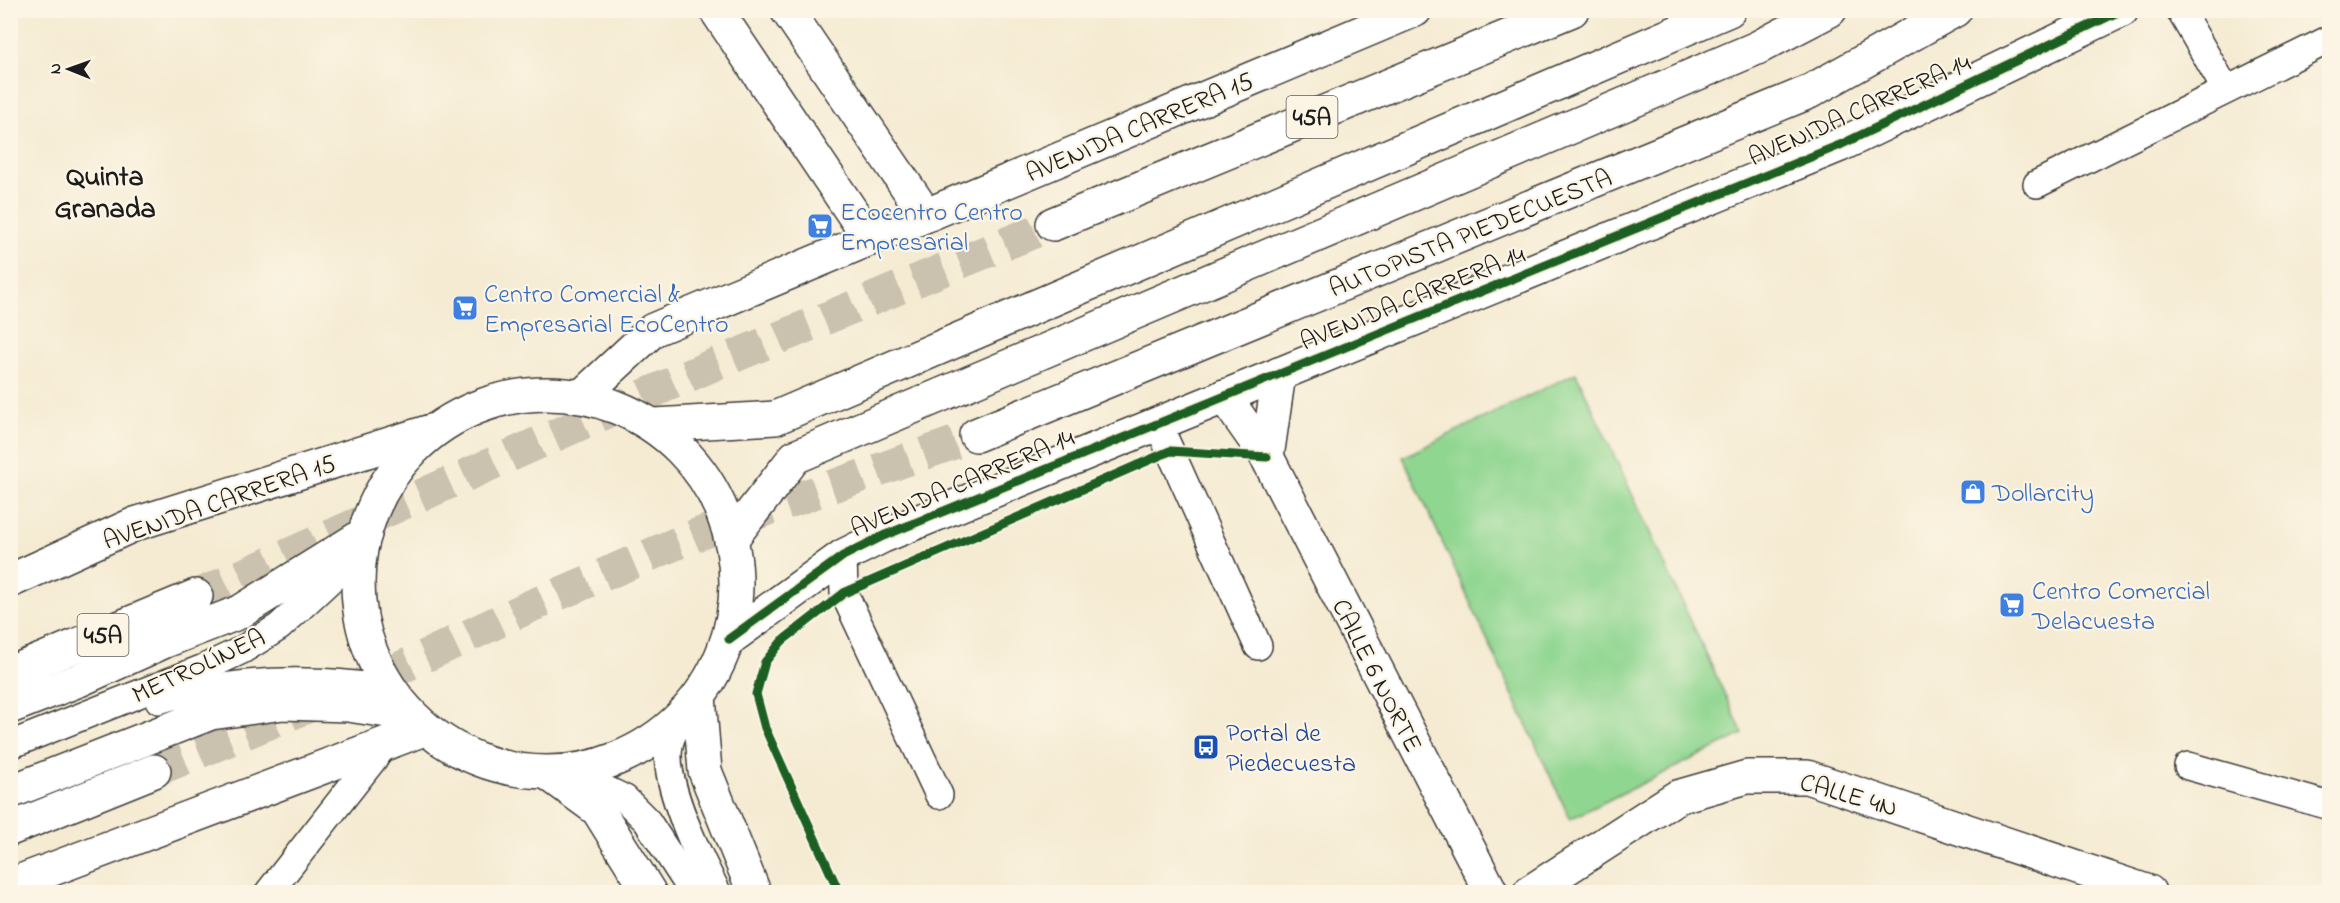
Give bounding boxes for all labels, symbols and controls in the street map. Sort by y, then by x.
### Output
north arrow [39,39,99,99]
street label: AVENIDA CARRERA 14 [1743,45,1978,178]
text: N [44,63,68,74]
street label: AVENIDA CARRERA 15 [1020,64,1260,194]
road number: 45A [1286,96,1338,138]
district label: Quinta Granada [54,158,156,231]
street label: AUTOPISTA PIEDECUESTA [1324,161,1618,309]
place label: Ecocentro Centro Empresarial [840,195,1023,263]
supermarket icon: Ecocentro Centro Empresarial [805,211,835,241]
street label: AVENIDA CARRERA 14 [1295,237,1532,362]
place label: Centro Comercial & Empresarial EcoCentro [484,277,729,345]
supermarket icon: Centro Comercial & Empresarial EcoCentro [450,293,480,323]
street label: AVENIDA CARRERA 14 [845,420,1081,549]
street label: AVENIDA CARRERA 15 [98,446,342,562]
place label: Dollarcity [1991,476,2094,514]
shop icon: Dollarcity [1958,477,1988,507]
place label: Centro Comercial Delacuesta [2031,574,2210,642]
supermarket icon: Centro Comercial Delacuesta [1997,590,2027,620]
street label: CALLE 6 NORTE [1320,593,1430,760]
road number: 45A [78,614,128,656]
street label: METROLÍNEA [126,620,272,715]
place label: Portal de Piedecuesta [1226,716,1356,784]
bus stop icon: Portal de Piedecuesta [1191,732,1221,762]
street label: CALLE 4N [1795,765,1902,829]

